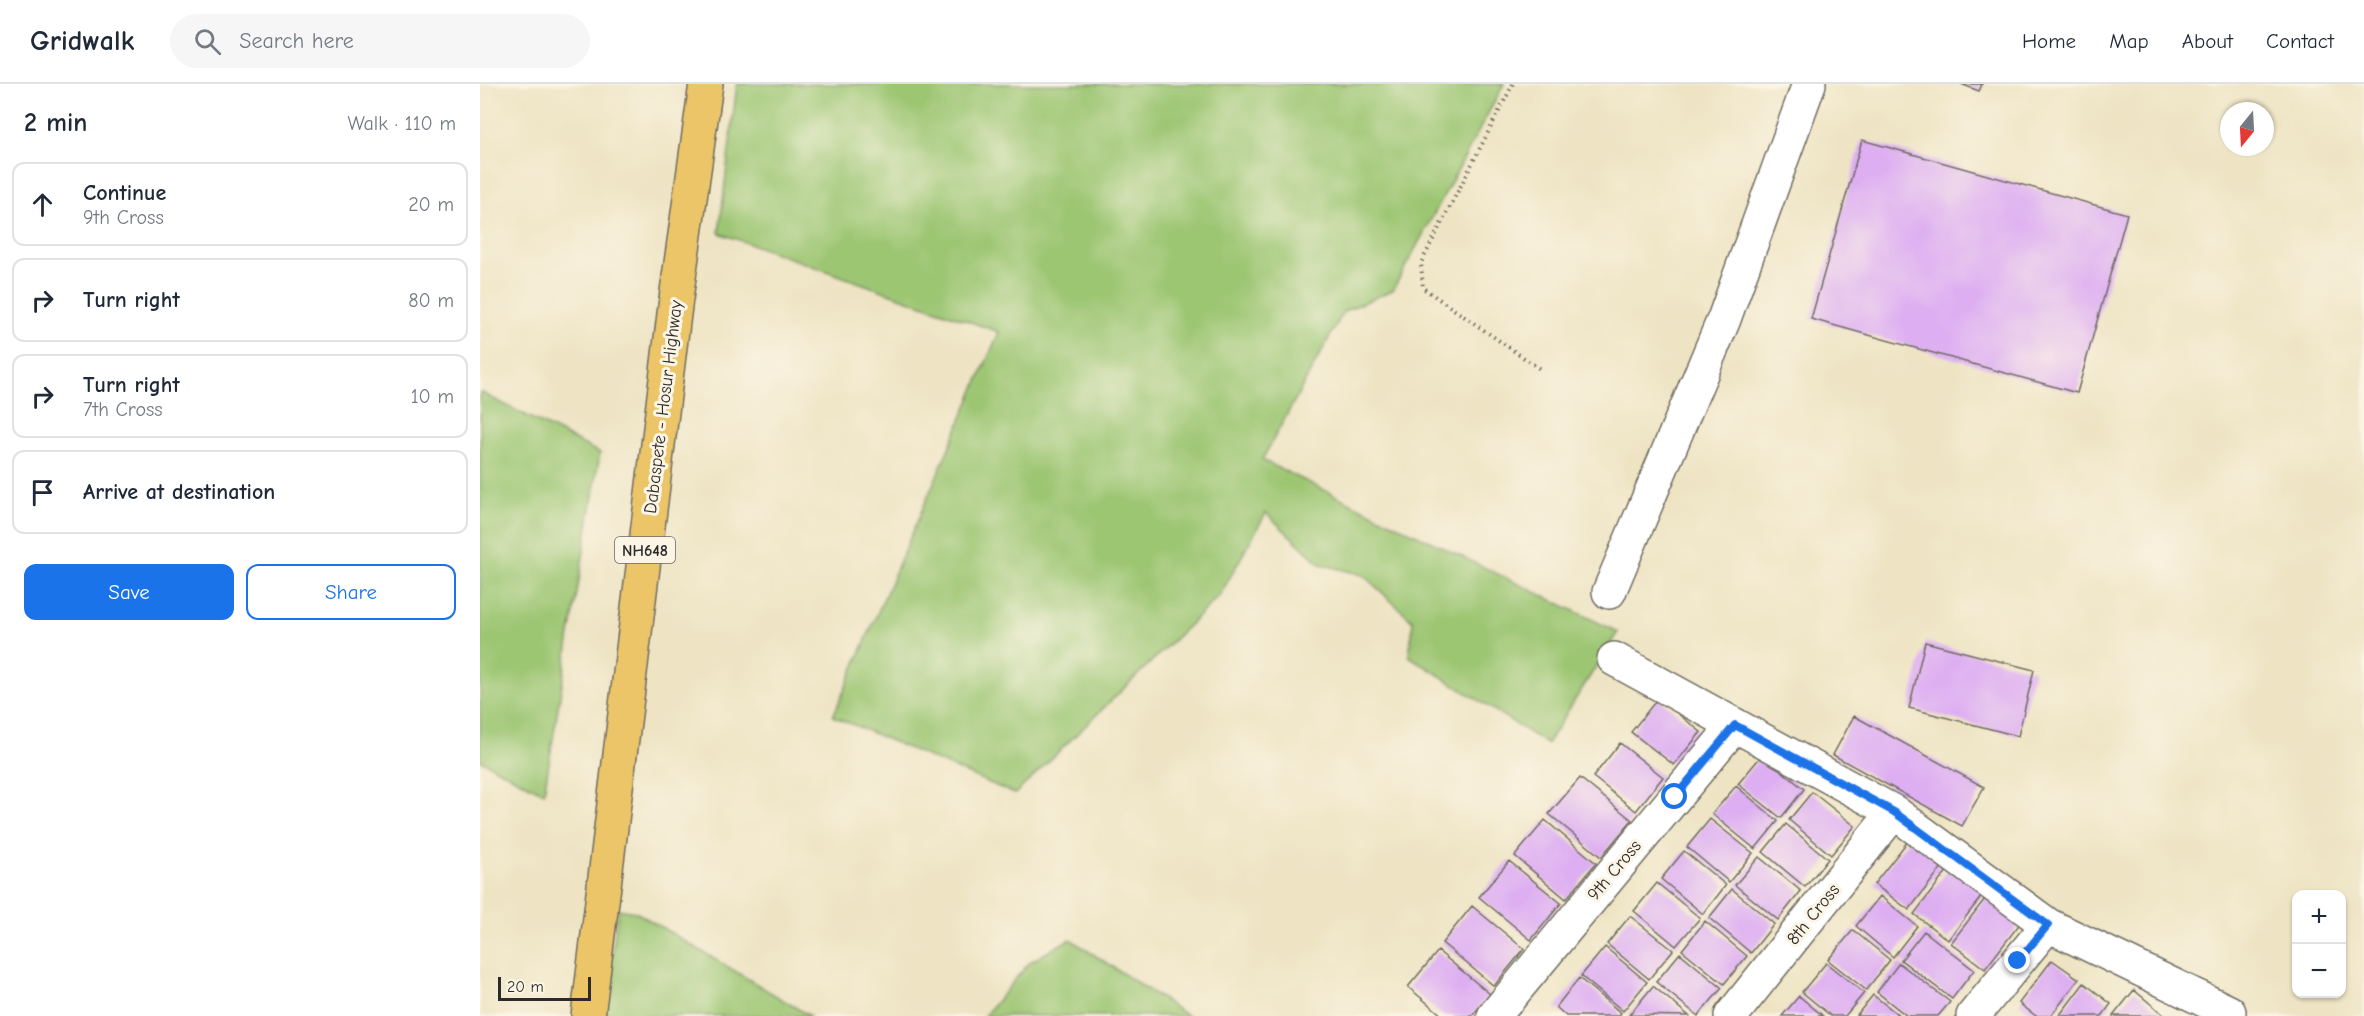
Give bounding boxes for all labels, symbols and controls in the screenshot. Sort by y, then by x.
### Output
search box [170,14,590,68]
text: Gridwalk [30,25,134,57]
icon: search [191,25,224,58]
text: Search here [239,28,354,54]
text: Home [2022,29,2076,53]
text: Map [2109,29,2149,53]
text: About [2182,29,2233,53]
text: Contact [2266,29,2334,53]
north arrow [2220,102,2274,156]
text: 2 min [24,108,87,138]
text: Walk · 110 m [348,112,456,135]
text: Continue [83,180,166,206]
icon: ahead [26,188,59,221]
text: 20 m [408,193,454,216]
text: 9th Cross [83,206,164,229]
icon: right [26,284,59,317]
text: Turn right [83,287,180,313]
text: 80 m [408,289,454,312]
street label: Dabaspete - Hosur Highway [640,298,687,515]
text: Turn right [83,372,180,398]
icon: right [26,380,59,413]
text: 10 m [411,385,454,408]
text: 7th Cross [83,398,163,421]
icon: arrive [26,476,59,509]
text: Arrive at destination [83,479,275,505]
road number: NH648 [615,537,675,563]
button: Save [24,564,234,620]
button: Share [246,564,456,620]
route start [1661,783,1687,809]
street label: 9th Cross [1583,836,1646,905]
street label: 8th Cross [1782,880,1844,949]
map controls [2292,890,2346,998]
button: + [2292,890,2346,944]
button: − [2292,944,2346,998]
route end [2004,947,2030,973]
scale bar [498,974,591,1002]
text: 20 m [507,978,544,996]

